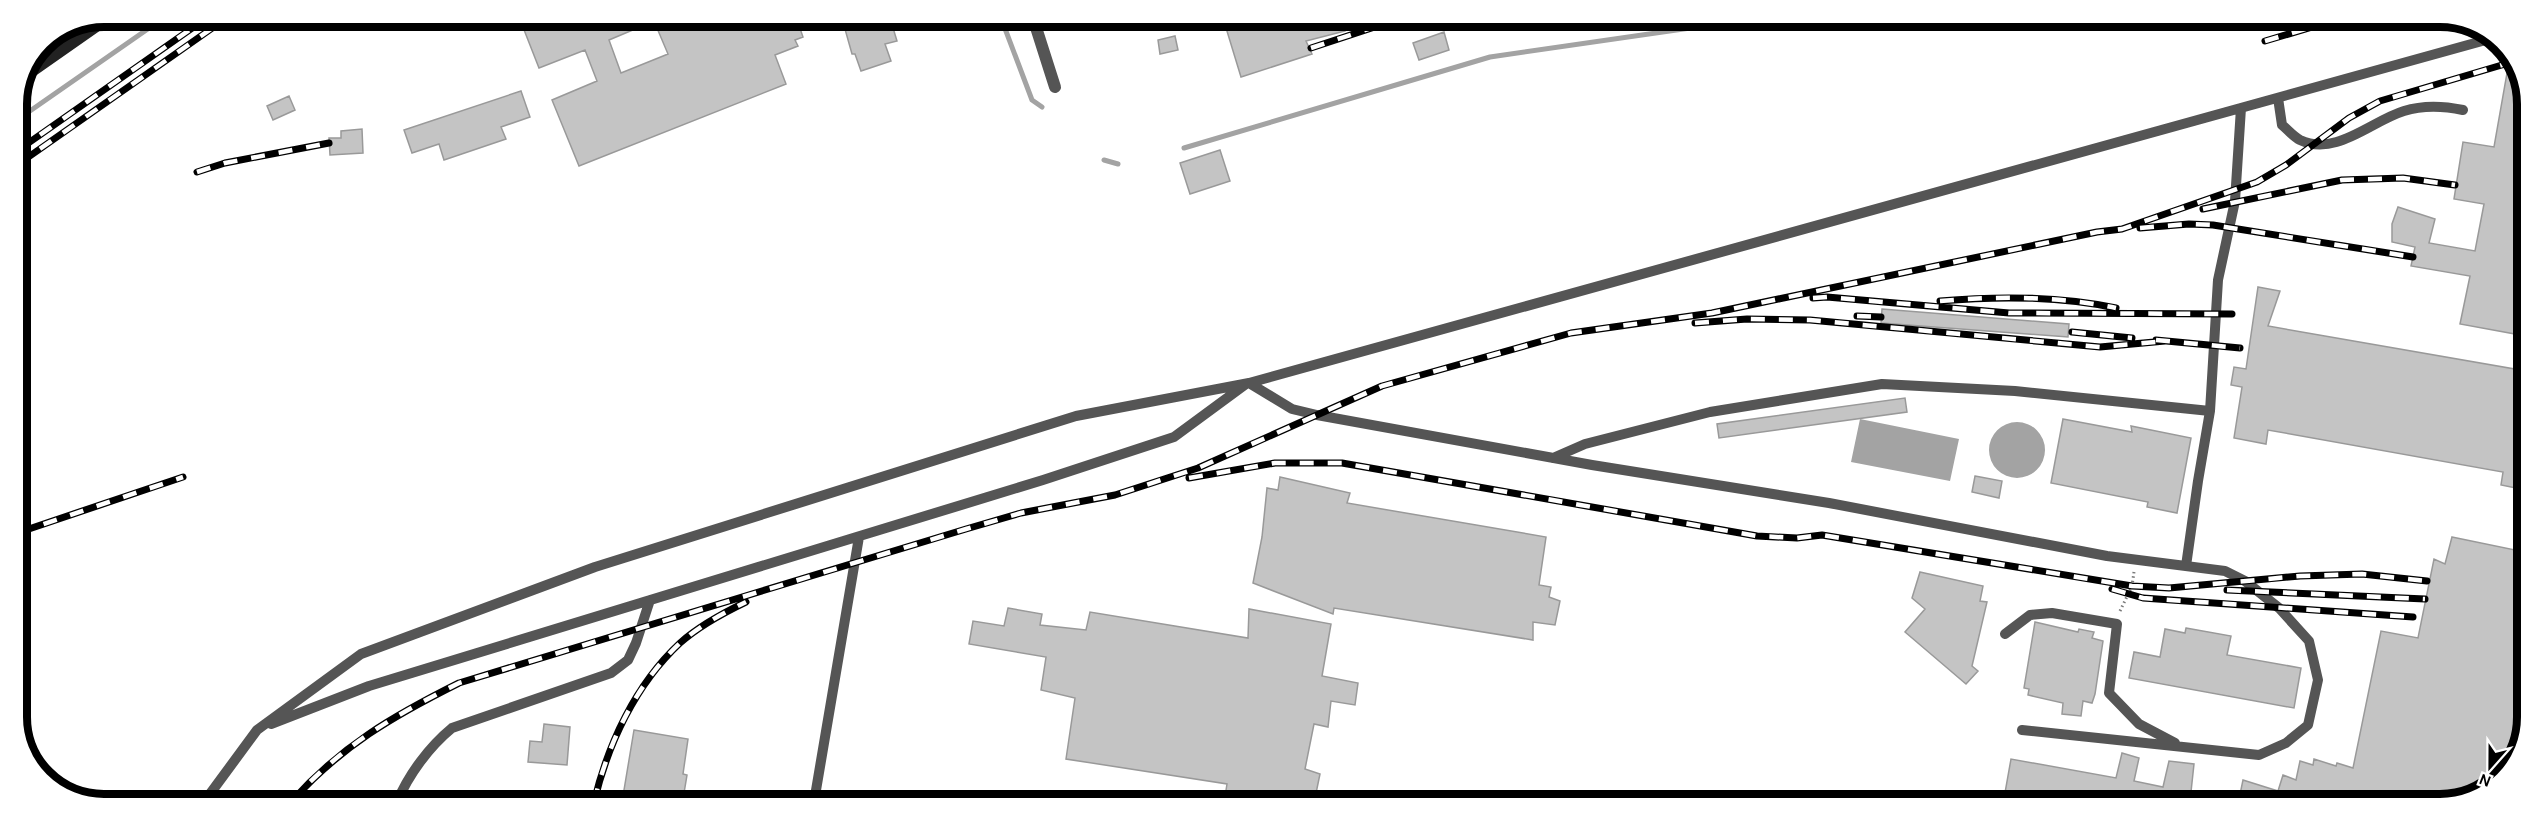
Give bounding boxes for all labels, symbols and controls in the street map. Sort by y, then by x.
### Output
north arrow [2460,737,2520,797]
text: N [2476,770,2494,791]

